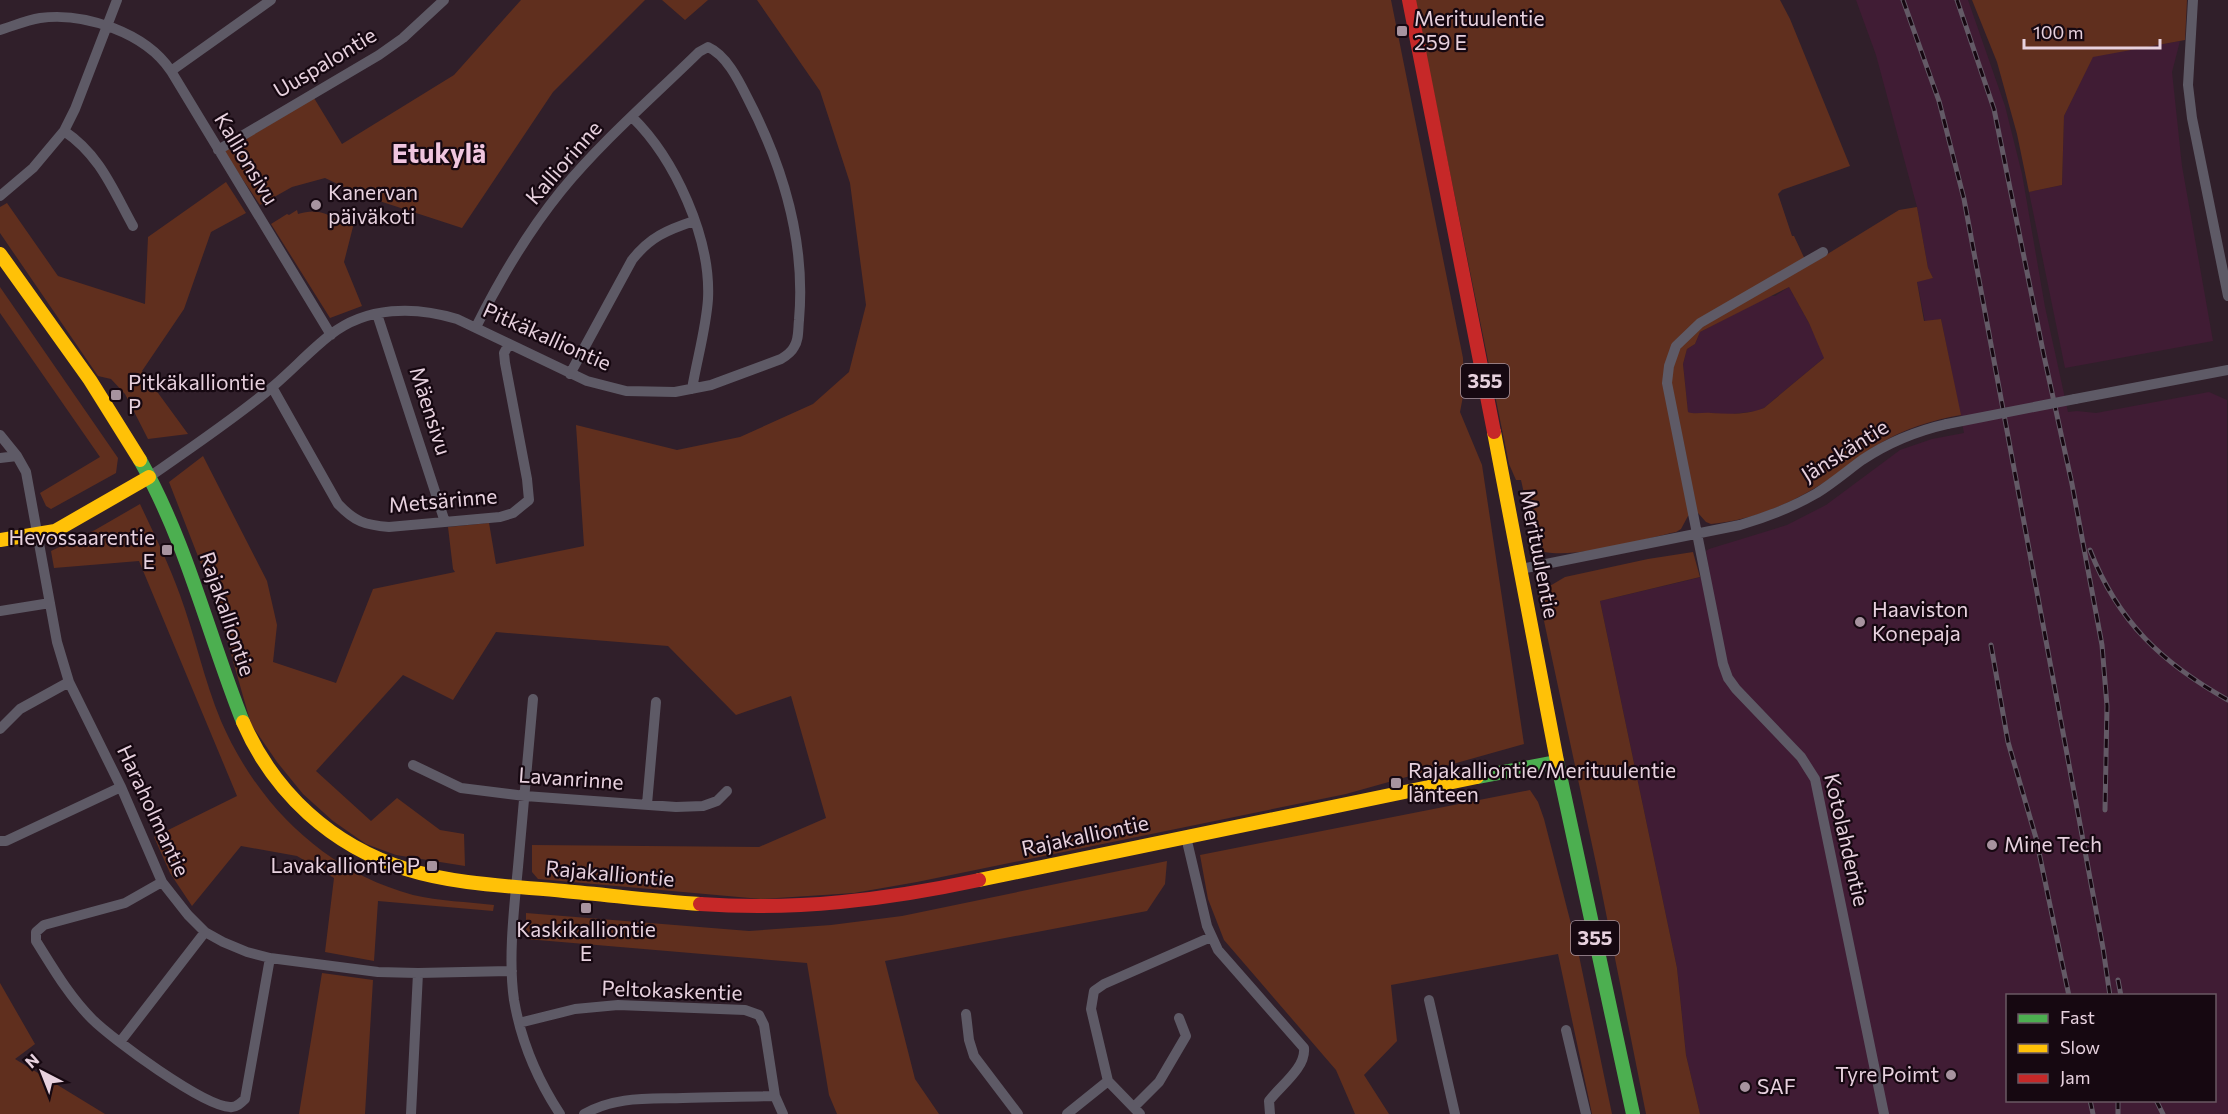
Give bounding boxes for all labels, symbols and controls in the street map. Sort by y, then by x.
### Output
place label: Merituulentie 259 E [1414,5,1545,54]
scale bar [2024,12,2160,50]
street label: Uuspalontie [268,21,380,102]
text: 100 m [2033,21,2083,43]
marker: Merituulentie 259 E [1395,24,1409,38]
street label: Kallionsivu [210,108,285,209]
street label: Kalliorinne [520,115,606,209]
district label: Etukylä [392,136,486,169]
place label: Kanervan päiväkoti [328,179,418,228]
marker: Kanervan päiväkoti [309,198,323,212]
street label: Pitkäkalliontie [480,296,616,375]
street label: Mäensivu [405,363,457,458]
road number: 355 [1461,364,1509,398]
place label: Pitkäkalliontie P [128,369,266,418]
marker: Pitkäkalliontie P [109,388,123,402]
street label: Jänskäntie [1796,413,1892,486]
street label: Metsärinne [388,482,498,517]
street label: Merituulentie [1516,487,1565,620]
place label: Hevossaarentie E [8,524,155,573]
marker: Hevossaarentie E [160,543,174,557]
street label: Rajakalliontie [196,548,261,679]
place label: Haaviston Konepaja [1872,596,1968,645]
marker: Haaviston Konepaja [1853,615,1867,629]
street label: Haraholmantie [113,741,196,880]
place label: Rajakalliontie/Merituulentie länteen [1408,757,1676,806]
street label: Lavanrinne [518,761,624,794]
street label: Kotolahdentie [1820,771,1875,908]
marker: Rajakalliontie/Merituulentie länteen [1389,776,1403,790]
street label: Rajakalliontie [1019,809,1151,860]
place label: Mine Tech [2004,831,2102,856]
marker: Mine Tech [1985,838,1999,852]
place label: Lavakalliontie P [270,852,420,877]
street label: Rajakalliontie [545,854,676,891]
marker: Lavakalliontie P [425,859,439,873]
marker: Kaskikalliontie E [579,901,593,915]
place label: Kaskikalliontie E [516,916,656,965]
road number: 355 [1571,921,1619,955]
street label: Peltokaskentie [601,975,743,1004]
legend [2006,994,2216,1102]
text: Fast [2060,1006,2095,1028]
text: Slow [2060,1036,2100,1058]
north arrow [12,1042,72,1102]
text: N [21,1049,42,1072]
place label: Tyre Poimt [1835,1061,1939,1086]
text: Jam [2060,1066,2090,1088]
marker: Tyre Poimt [1944,1068,1958,1082]
place label: SAF [1757,1073,1796,1098]
marker: SAF [1738,1080,1752,1094]

